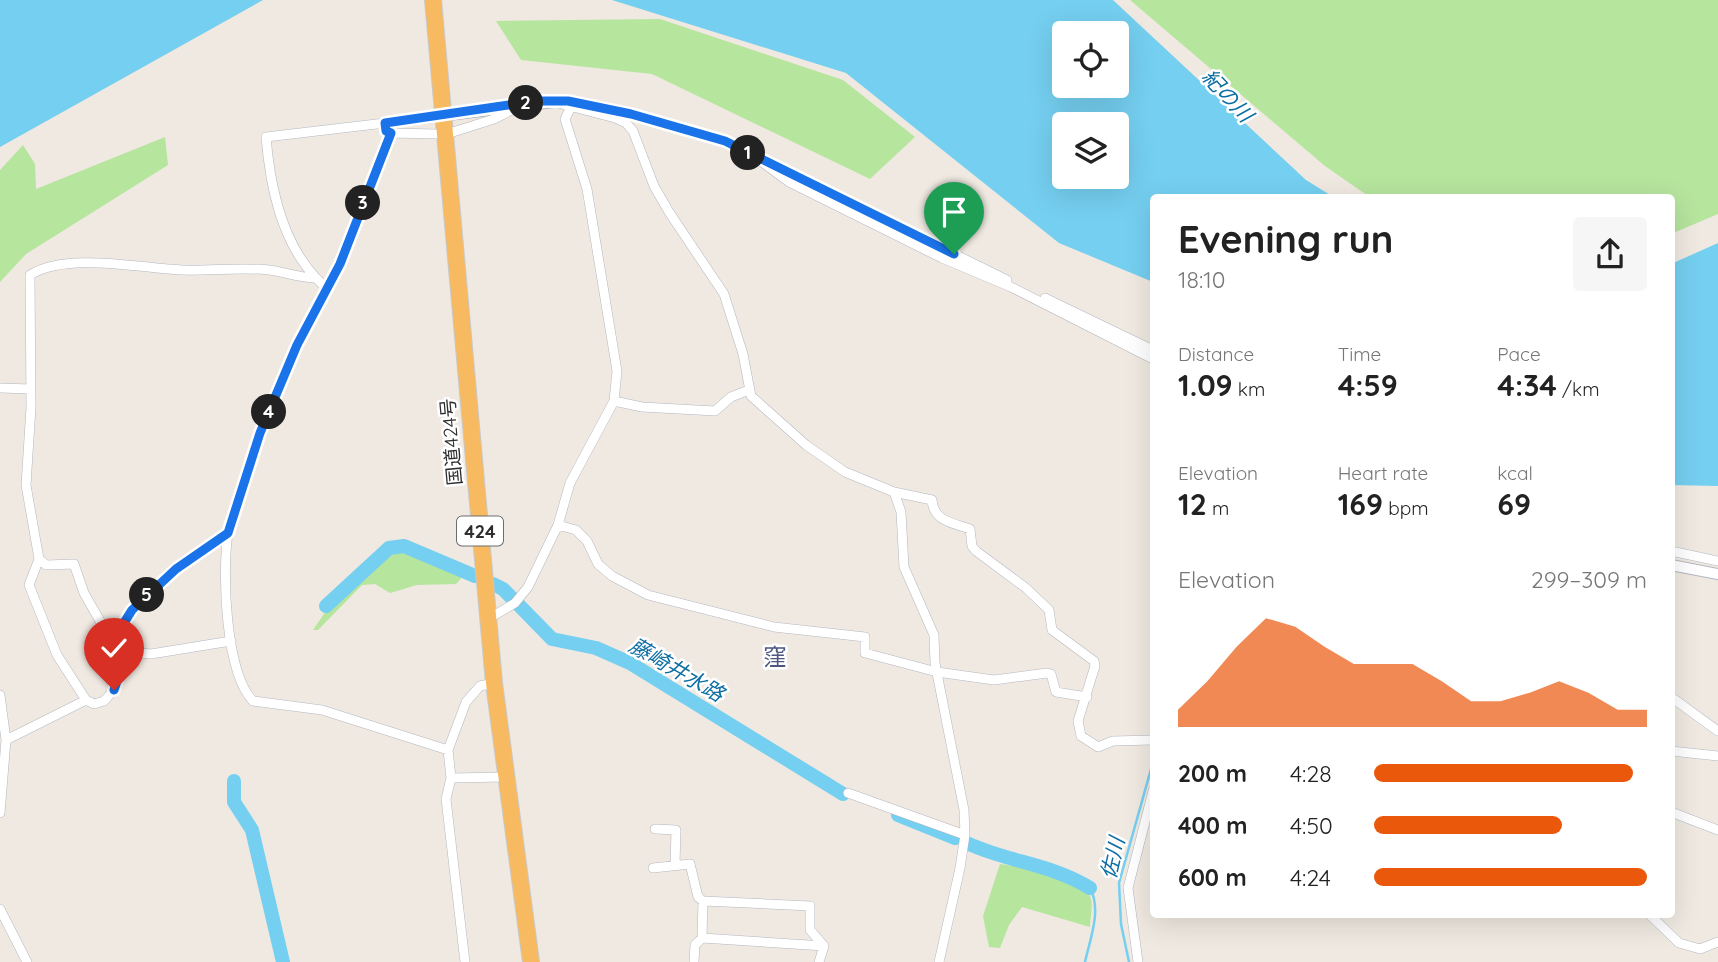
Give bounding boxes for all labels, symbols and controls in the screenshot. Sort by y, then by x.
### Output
map controls [1052,21,1129,189]
button: locate [1052,21,1129,98]
water label: 紀の川 [1197,63,1260,128]
pin: 2 [508,86,544,120]
text: 2 [520,90,531,114]
button: layers [1052,112,1129,189]
pin: 1 [730,136,766,170]
text: 1 [744,140,751,164]
pin [924,182,984,254]
pin: 3 [346,186,380,220]
text: 3 [357,190,368,214]
icon: arrive [935,193,973,231]
text: Evening run [1178,215,1393,263]
button: share [1573,217,1647,291]
text: 18:10 [1178,265,1225,294]
text: Distance [1178,342,1254,366]
text: Time [1338,342,1381,366]
text: Pace [1497,342,1541,366]
text: 1.09 [1178,366,1233,404]
text: 4:59 [1338,366,1398,404]
text: 4:34 [1497,366,1557,404]
text: km [1233,377,1265,401]
text: /km [1557,377,1600,401]
pin: 4 [252,394,286,430]
street label: 国道424号 [435,397,467,487]
text: 4 [263,399,274,423]
text: Elevation [1178,461,1258,485]
text: Heart rate [1338,461,1428,485]
text: kcal [1497,461,1533,485]
text: 12 [1178,485,1207,523]
text: 169 [1338,485,1383,523]
text: 69 [1497,485,1531,523]
text: m [1207,496,1229,520]
text: bpm [1383,496,1429,520]
road number: 424 [457,516,503,546]
text: Elevation [1178,565,1275,594]
text: 299–309 m [1531,565,1647,594]
pin: 5 [130,578,164,612]
text: 5 [141,582,152,606]
pin [84,618,144,690]
icon: check [95,629,133,667]
water label: 藤崎井水路 [625,631,731,708]
district label: 窪 [764,642,787,671]
text: 200 m [1178,759,1247,788]
text: 4:28 [1290,759,1332,788]
text: 400 m [1178,811,1247,840]
text: 4:50 [1290,811,1333,840]
water label: 佐川 [1095,833,1130,881]
text: 600 m [1178,863,1247,892]
text: 4:24 [1290,863,1331,892]

